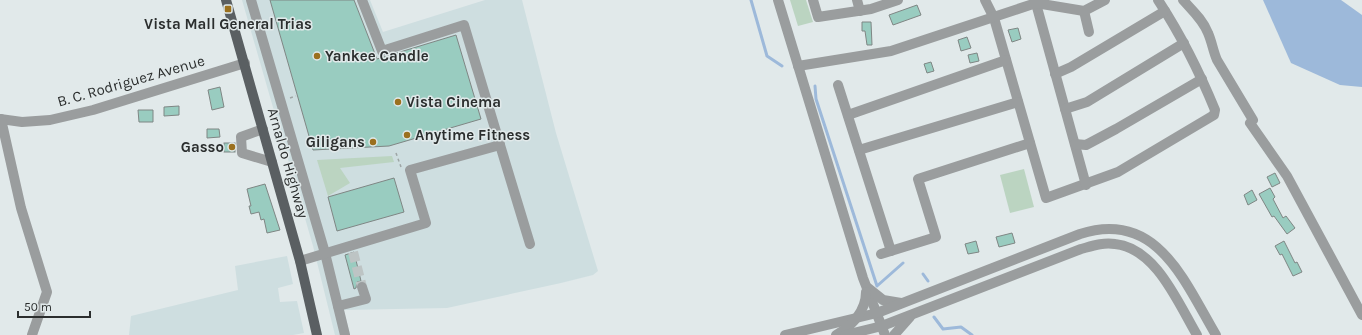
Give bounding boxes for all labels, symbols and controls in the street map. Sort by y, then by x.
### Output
marker: Vista Mall General Trias [223,4,233,14]
place label: Vista Mall General Trias [144,15,312,33]
place label: Yankee Candle [325,47,429,65]
street label: B. C. Rodriguez Avenue [55,51,207,111]
marker: Yankee Candle [312,51,322,61]
place label: Vista Cinema [406,93,501,111]
marker: Vista Cinema [393,97,403,107]
street label: Arnaldo Highway [264,106,312,220]
place label: Anytime Fitness [415,126,530,144]
marker: Anytime Fitness [402,130,412,140]
place label: Giligans [306,133,365,151]
marker: Giligans [368,137,378,147]
place label: Gasso [181,138,224,156]
marker: Gasso [227,142,237,152]
scale bar [18,293,90,319]
text: 50 m [24,300,52,314]

